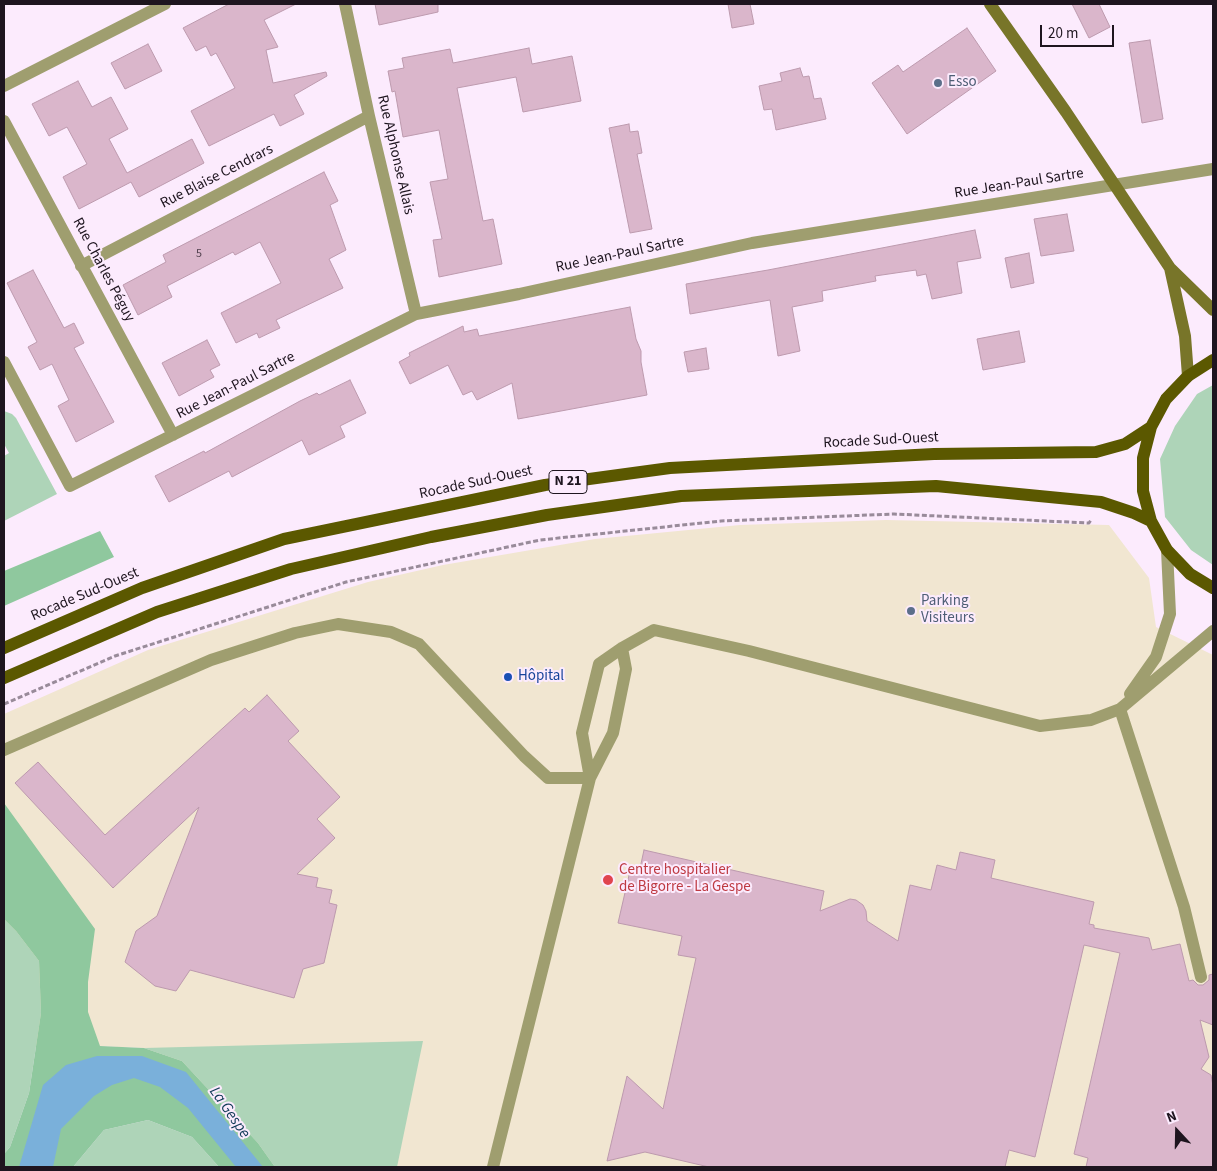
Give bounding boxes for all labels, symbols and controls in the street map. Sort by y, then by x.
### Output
scale bar [1042,15,1116,47]
text: 20 m [1048,23,1078,44]
place label: Esso [948,74,977,92]
marker: Esso [932,77,944,89]
street label: Rue Alphonse Allais [373,94,417,216]
street label: Rue Blaise Cendrars [158,141,276,213]
street label: Rue Jean-Paul Sartre [953,165,1085,203]
street label: Rue Charles Péguy [68,215,138,325]
street label: Rue Jean-Paul Sartre [554,233,686,277]
house number: 5 [196,247,202,261]
street label: Rue Jean-Paul Sartre [174,348,298,424]
street label: Rocade Sud-Ouest [823,429,939,453]
street label: Rocade Sud-Ouest [418,462,534,504]
road number: N 21 [549,471,587,494]
street label: Rocade Sud-Ouest [28,564,142,626]
place label: Parking Visiteurs [921,593,974,628]
marker: Parking Visiteurs [905,605,917,617]
place label: Hôpital [518,668,564,686]
marker: Hôpital [502,671,514,683]
place label: Centre hospitalier de Bigorre - La Gespe [619,862,751,897]
marker: Centre hospitalier de Bigorre - La Gespe [601,873,615,887]
water label: La Gespe [204,1083,254,1143]
north arrow [1152,1106,1202,1156]
text: N [1164,1106,1180,1128]

